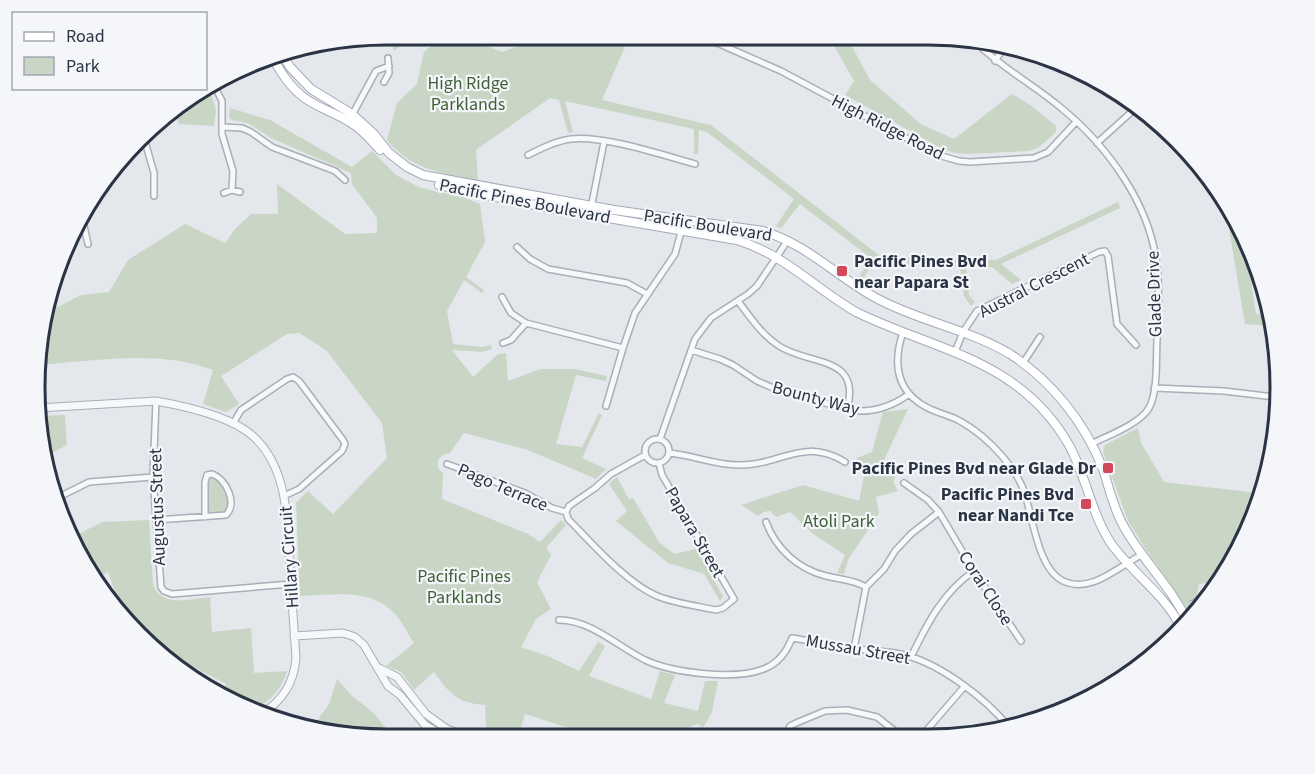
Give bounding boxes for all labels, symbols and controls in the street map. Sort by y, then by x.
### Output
legend [12,12,207,90]
text: Road [66,24,105,49]
text: Park [66,54,100,79]
park label: High Ridge Parklands [427,71,509,117]
street label: High Ridge Road [827,88,948,167]
street label: Pacific Pines Boulevard [437,173,613,230]
street label: Pacific Boulevard [642,203,774,248]
street label: Austral Crescent [975,247,1094,324]
place label: Pacific Pines Bvd near Papara St [854,249,987,295]
street label: Glade Drive [1140,250,1168,338]
marker: Pacific Pines Bvd near Papara St [835,264,849,278]
street label: Bounty Way [769,375,863,422]
street label: Augustus Street [143,448,172,566]
place label: Pacific Pines Bvd near Glade Dr [852,456,1097,481]
street label: Pago Terrace [454,457,552,518]
marker: Pacific Pines Bvd near Glade Dr [1101,461,1115,475]
street label: Papara Street [659,482,731,582]
place label: Pacific Pines Bvd near Nandi Tce [941,482,1074,528]
marker: Pacific Pines Bvd near Nandi Tce [1079,497,1093,511]
street label: Hillary Circuit [273,505,306,609]
park label: Atoli Park [803,509,875,534]
street label: Corai Close [952,546,1019,630]
park label: Pacific Pines Parklands [417,564,511,610]
street label: Mussau Street [804,628,912,671]

